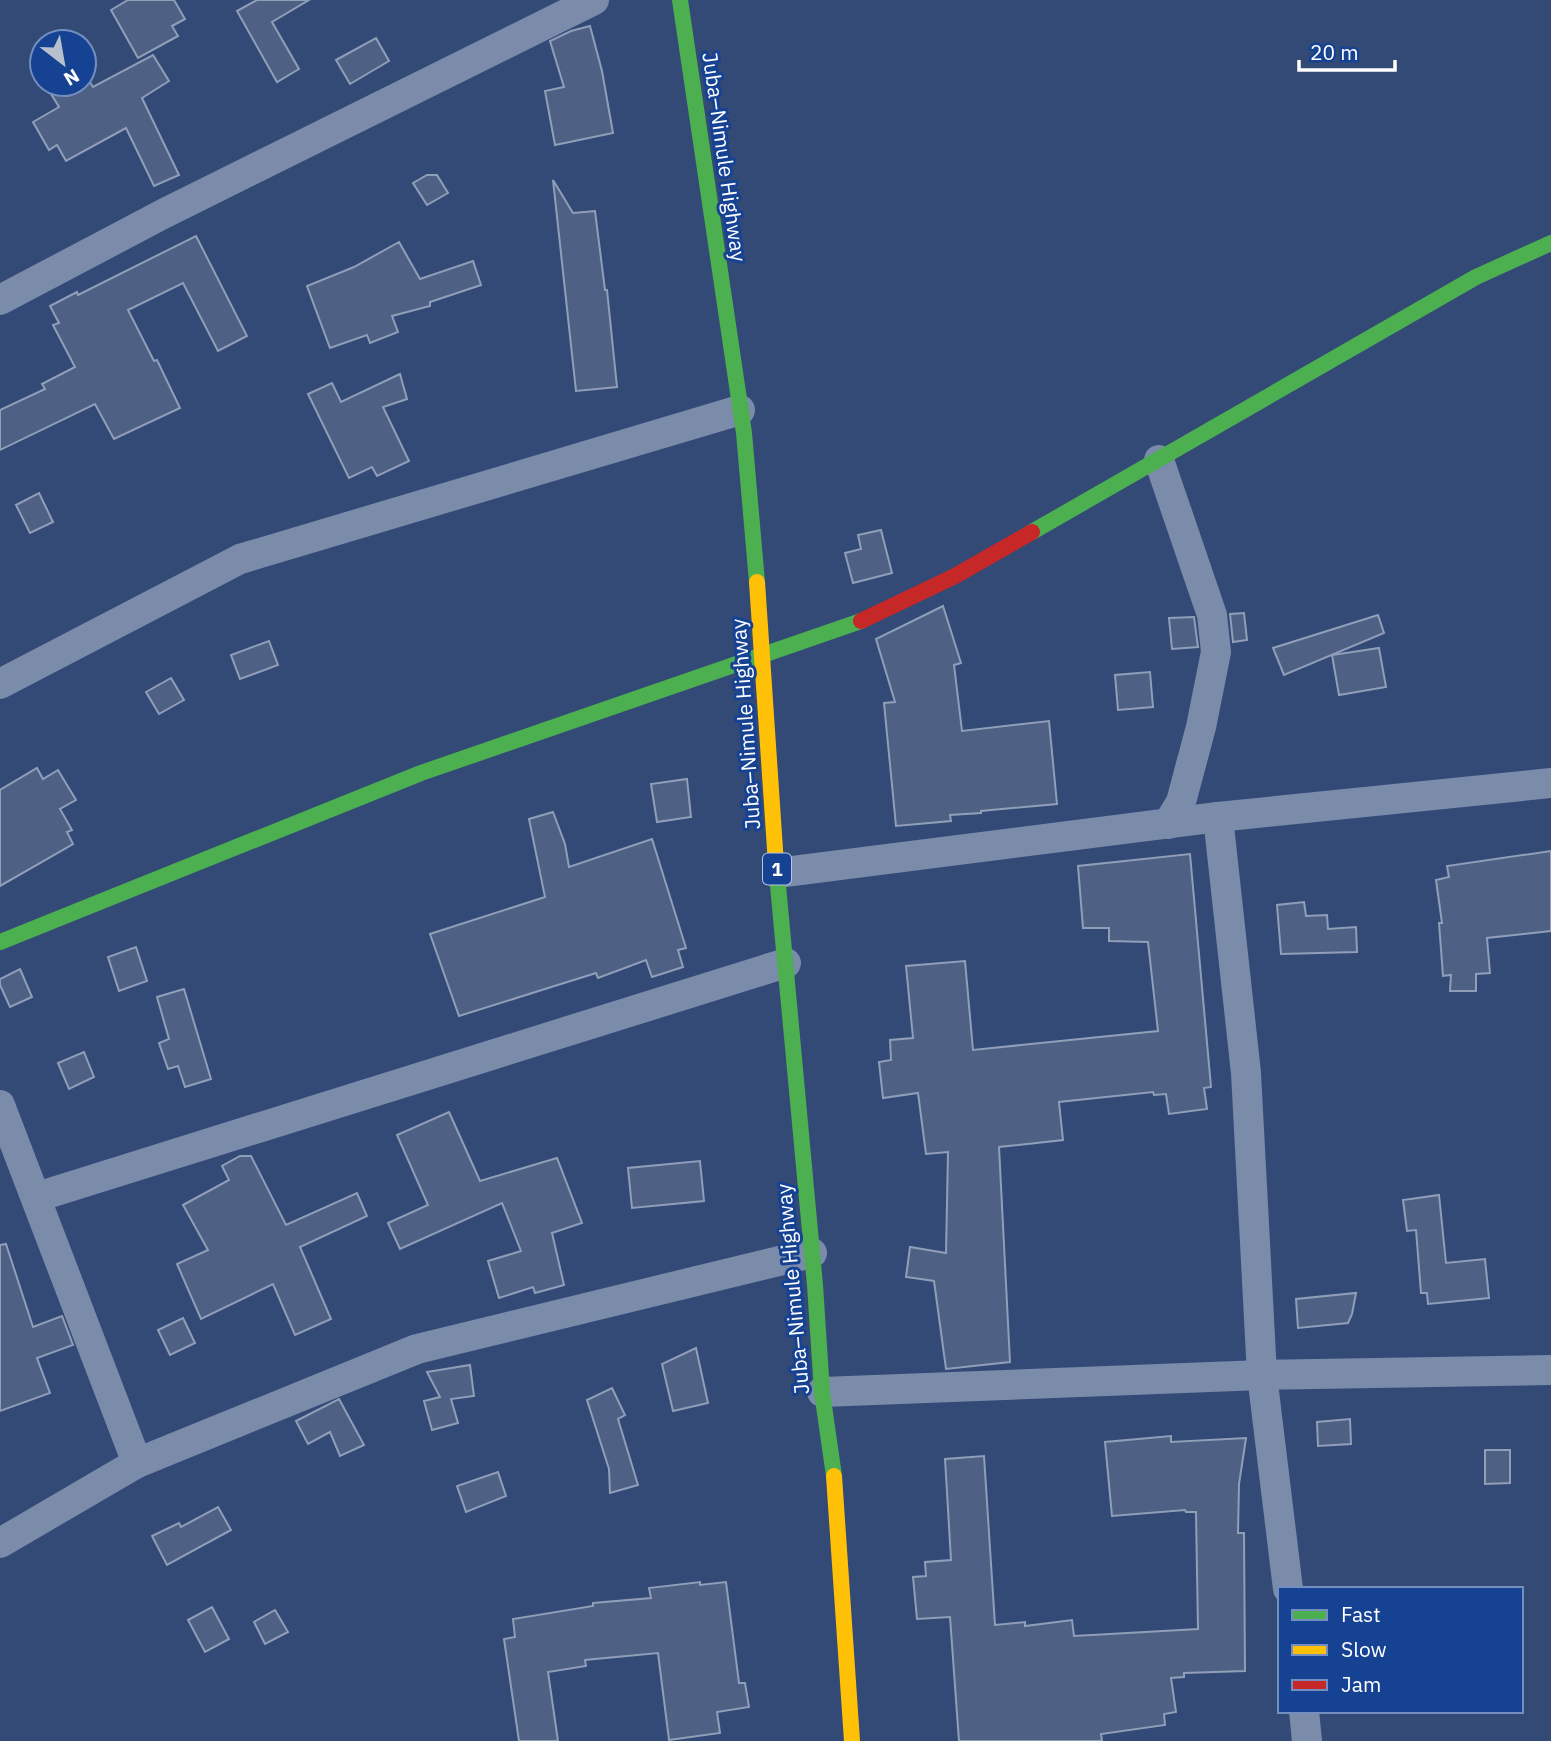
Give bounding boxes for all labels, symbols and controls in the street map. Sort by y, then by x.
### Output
north arrow [28,28,98,98]
scale bar [1299,28,1395,72]
text: 20 m [1310,38,1359,66]
street label: Juba–Nimule Highway [696,50,754,264]
text: N [60,64,84,91]
street label: Juba–Nimule Highway [724,617,766,830]
road number: 1 [763,854,791,884]
street label: Juba–Nimule Highway [769,1182,815,1396]
legend [1278,1587,1523,1713]
text: Fast [1341,1600,1381,1628]
text: Slow [1341,1635,1387,1663]
text: Jam [1341,1670,1381,1698]

